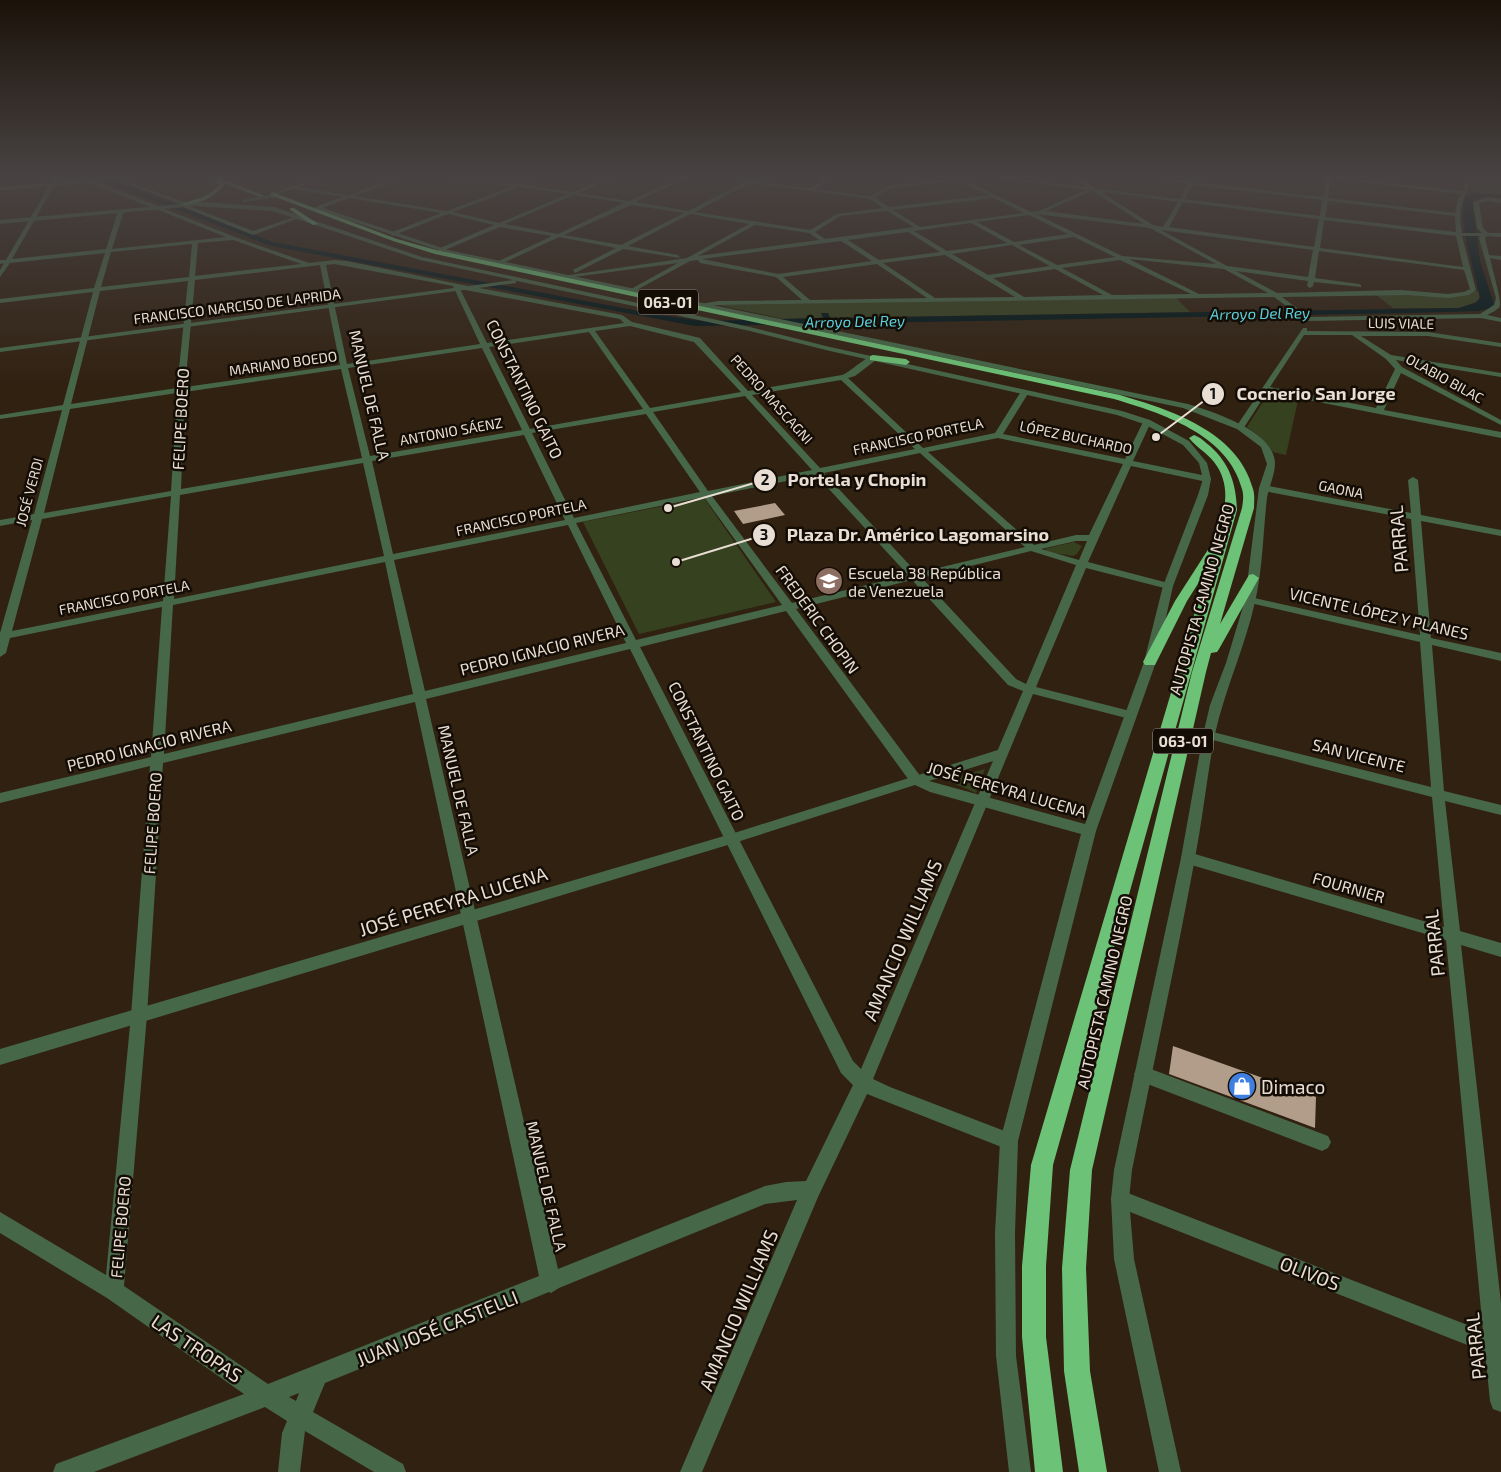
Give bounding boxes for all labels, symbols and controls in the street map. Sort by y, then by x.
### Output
street label: FRANCISCO NARCISO DE LAPRIDA [132,285,342,327]
road number: 063-01 [638,290,698,314]
water label: Arroyo Del Rey [1209,303,1310,324]
water label: Arroyo Del Rey [804,311,905,332]
street label: LUIS VIALE [1368,314,1435,332]
street label: CONSTANTINO GAITO [483,316,567,462]
street label: MANUEL DE FALLA [346,328,394,462]
street label: MARIANO BOEDO [228,347,338,379]
street label: OLABIO BILAC [1403,350,1487,406]
street label: PEDRO MASCAGNI [727,351,817,447]
street label: FELIPE BOERO [168,368,192,470]
callout: Cocnerio San Jorge [1201,377,1405,410]
text: Cocnerio San Jorge [1236,382,1396,404]
text: 1 [1210,384,1216,402]
street label: ANTONIO SÁENZ [398,414,504,448]
street label: FRANCISCO PORTELA [851,414,985,458]
street label: LÓPEZ BUCHARDO [1018,417,1134,457]
street label: JOSÉ VERDI [12,456,46,528]
callout: Portela y Chopin [752,463,937,496]
text: Portela y Chopin [788,468,926,490]
text: 2 [761,470,770,488]
street label: GAONA [1317,476,1365,502]
street label: FRANCISCO PORTELA [454,495,588,539]
street label: AUTOPISTA CAMINO NEGRO [1165,501,1237,697]
street label: PARRAL [1384,504,1412,574]
callout: Plaza Dr. Américo Lagomarsino [752,518,1059,551]
text: Plaza Dr. Américo Lagomarsino [787,523,1049,545]
text: 3 [760,525,768,543]
street label: FREDERIC CHOPIN [772,561,864,677]
place label: Escuela 38 República de Venezuela [848,563,1001,600]
school or university icon: Escuela 38 República de Venezuela [814,566,844,596]
street label: FRANCISCO PORTELA [57,576,191,618]
street label: VICENTE LÓPEZ Y PLANES [1287,583,1471,643]
street label: PEDRO IGNACIO RIVERA [458,619,626,679]
street label: CONSTANTINO GAITO [665,678,749,824]
street label: PEDRO IGNACIO RIVERA [65,715,233,775]
street label: MANUEL DE FALLA [435,723,483,857]
road number: 063-01 [1153,728,1213,754]
street label: SAN VICENTE [1311,734,1407,776]
street label: JOSÉ PEREYRA LUCENA [925,757,1089,821]
street label: FELIPE BOERO [139,771,165,875]
street label: AMANCIO WILLIAMS [858,856,946,1024]
street label: JOSÉ PEREYRA LUCENA [356,861,550,941]
street label: FOURNIER [1311,868,1387,906]
street label: AUTOPISTA CAMINO NEGRO [1072,893,1136,1091]
street label: PARRAL [1419,908,1449,978]
shop icon: Dimaco [1227,1071,1257,1101]
place label: Dimaco [1261,1075,1325,1098]
street label: MANUEL DE FALLA [523,1119,571,1253]
street label: FELIPE BOERO [106,1175,134,1279]
street label: AMANCIO WILLIAMS [694,1226,782,1394]
street label: OLIVOS [1277,1251,1343,1295]
street label: JUAN JOSÉ CASTELLI [353,1285,521,1371]
street label: LAS TROPAS [147,1309,247,1387]
street label: PARRAL [1460,1311,1490,1381]

